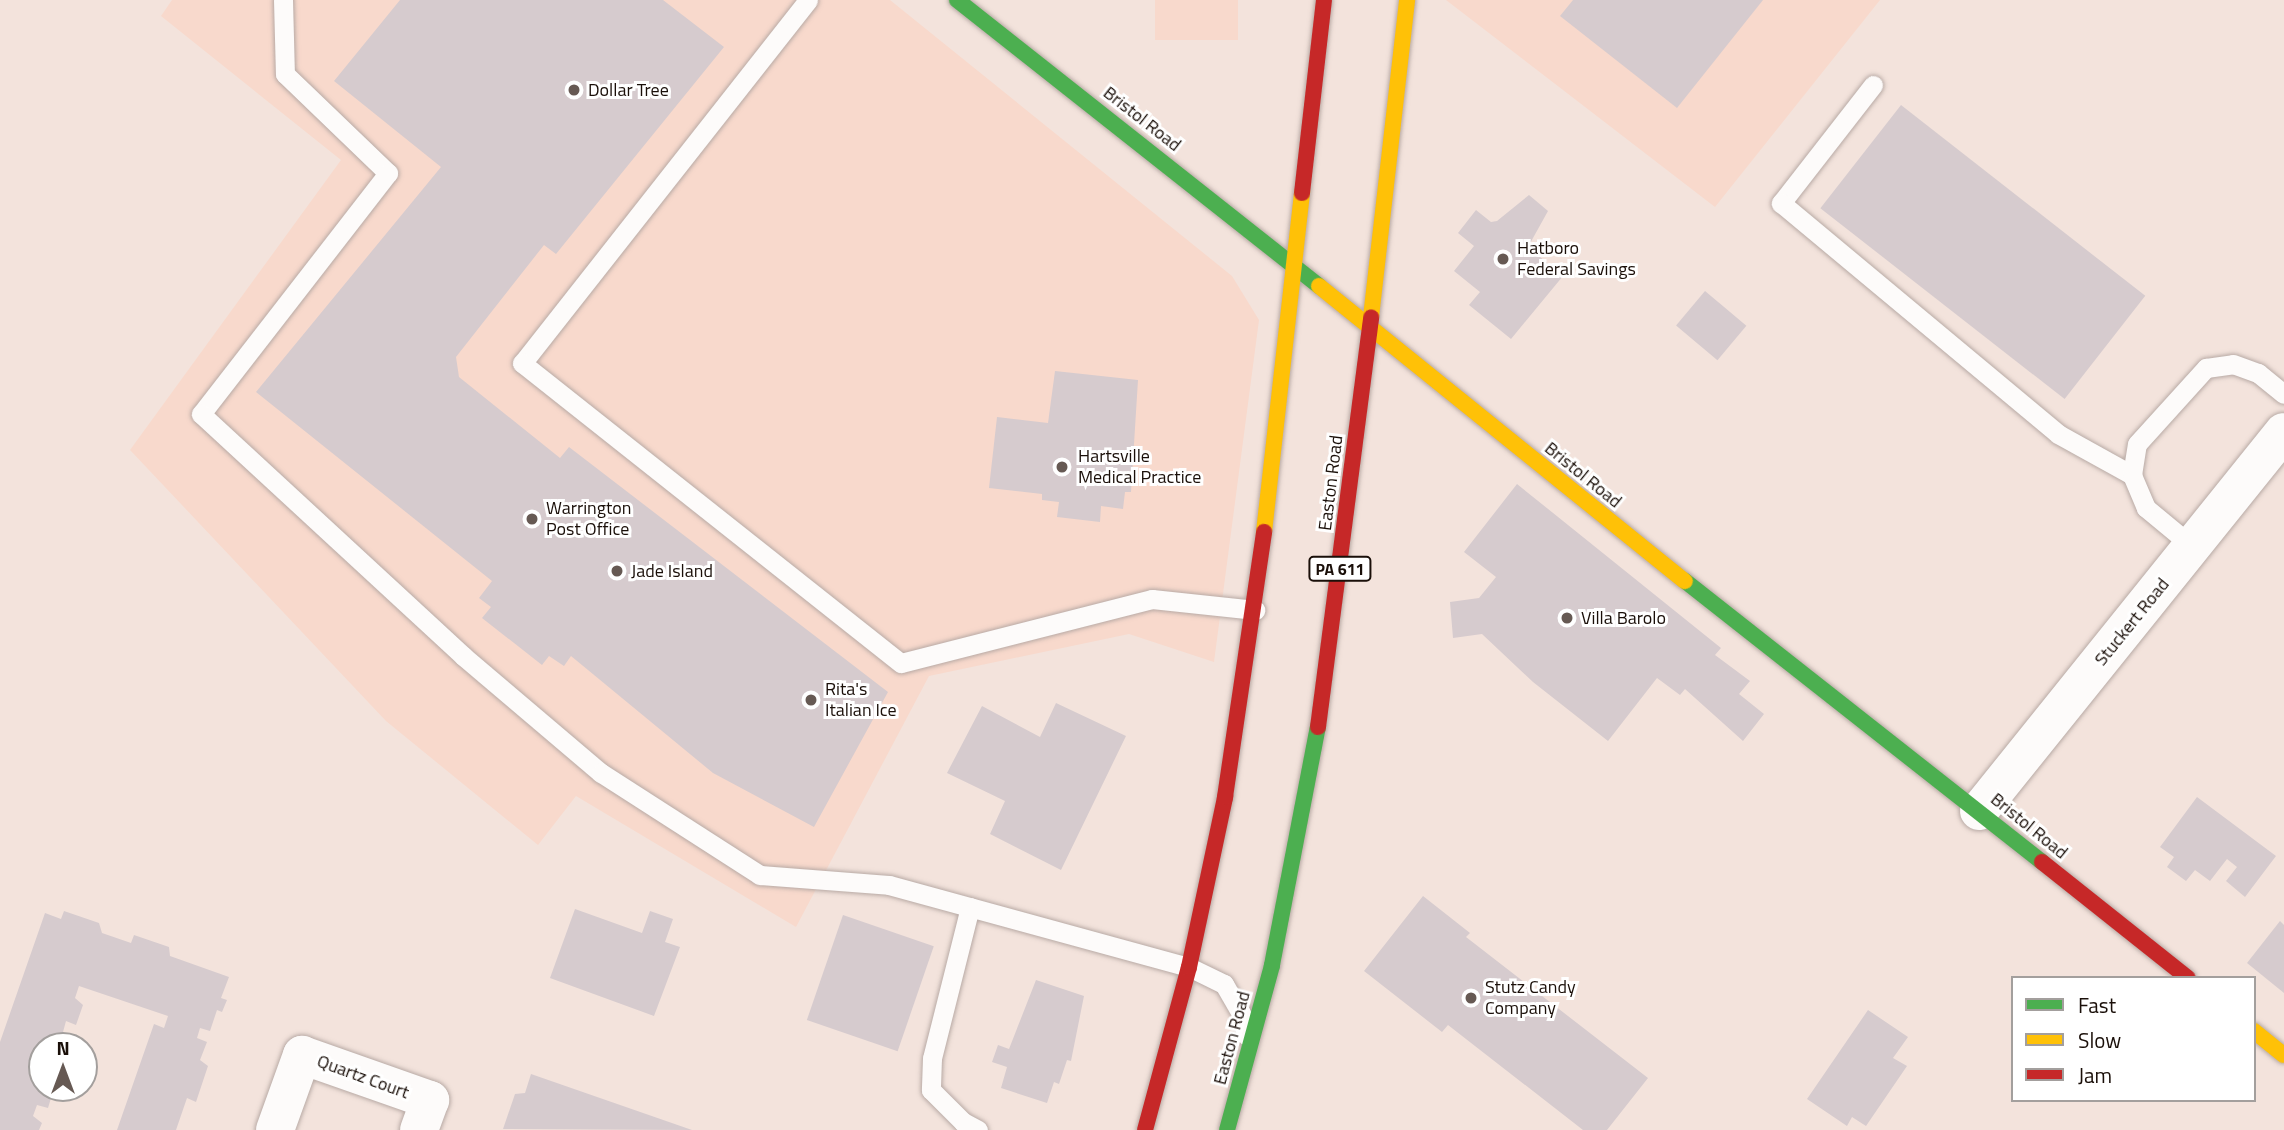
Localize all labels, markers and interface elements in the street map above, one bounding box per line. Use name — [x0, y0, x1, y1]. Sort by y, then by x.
place label: Dollar Tree — [588, 79, 669, 101]
marker: Dollar Tree — [566, 82, 582, 98]
street label: Bristol Road — [1099, 82, 1185, 156]
place label: Hatboro Federal Savings — [1517, 238, 1636, 280]
marker: Hatboro Federal Savings — [1495, 251, 1511, 267]
street label: Easton Road — [1314, 434, 1348, 532]
street label: Bristol Road — [1540, 437, 1626, 513]
place label: Hartsville Medical Practice — [1078, 446, 1201, 489]
marker: Hartsville Medical Practice — [1052, 457, 1072, 477]
place label: Warrington Post Office — [546, 498, 631, 540]
marker: Warrington Post Office — [524, 511, 540, 527]
road number: PA 611 — [1307, 556, 1373, 582]
place label: Jade Island — [631, 560, 713, 582]
marker: Jade Island — [609, 563, 625, 579]
street label: Stuckert Road — [2090, 574, 2174, 670]
place label: Villa Barolo — [1581, 607, 1666, 629]
marker: Villa Barolo — [1559, 610, 1575, 626]
place label: Rita's Italian Ice — [825, 679, 897, 722]
marker: Rita's Italian Ice — [803, 692, 819, 708]
street label: Bristol Road — [1986, 788, 2072, 864]
legend — [2011, 976, 2256, 1102]
place label: Stutz Candy Company — [1485, 977, 1576, 1020]
street label: Easton Road — [1209, 989, 1255, 1087]
text: Fast — [2078, 989, 2116, 1021]
marker: Stutz Candy Company — [1463, 990, 1479, 1006]
text: Slow — [2078, 1024, 2121, 1056]
north arrow — [28, 1032, 98, 1102]
text: N — [56, 1033, 70, 1062]
street label: Quartz Court — [314, 1050, 412, 1104]
text: Jam — [2078, 1059, 2112, 1091]

